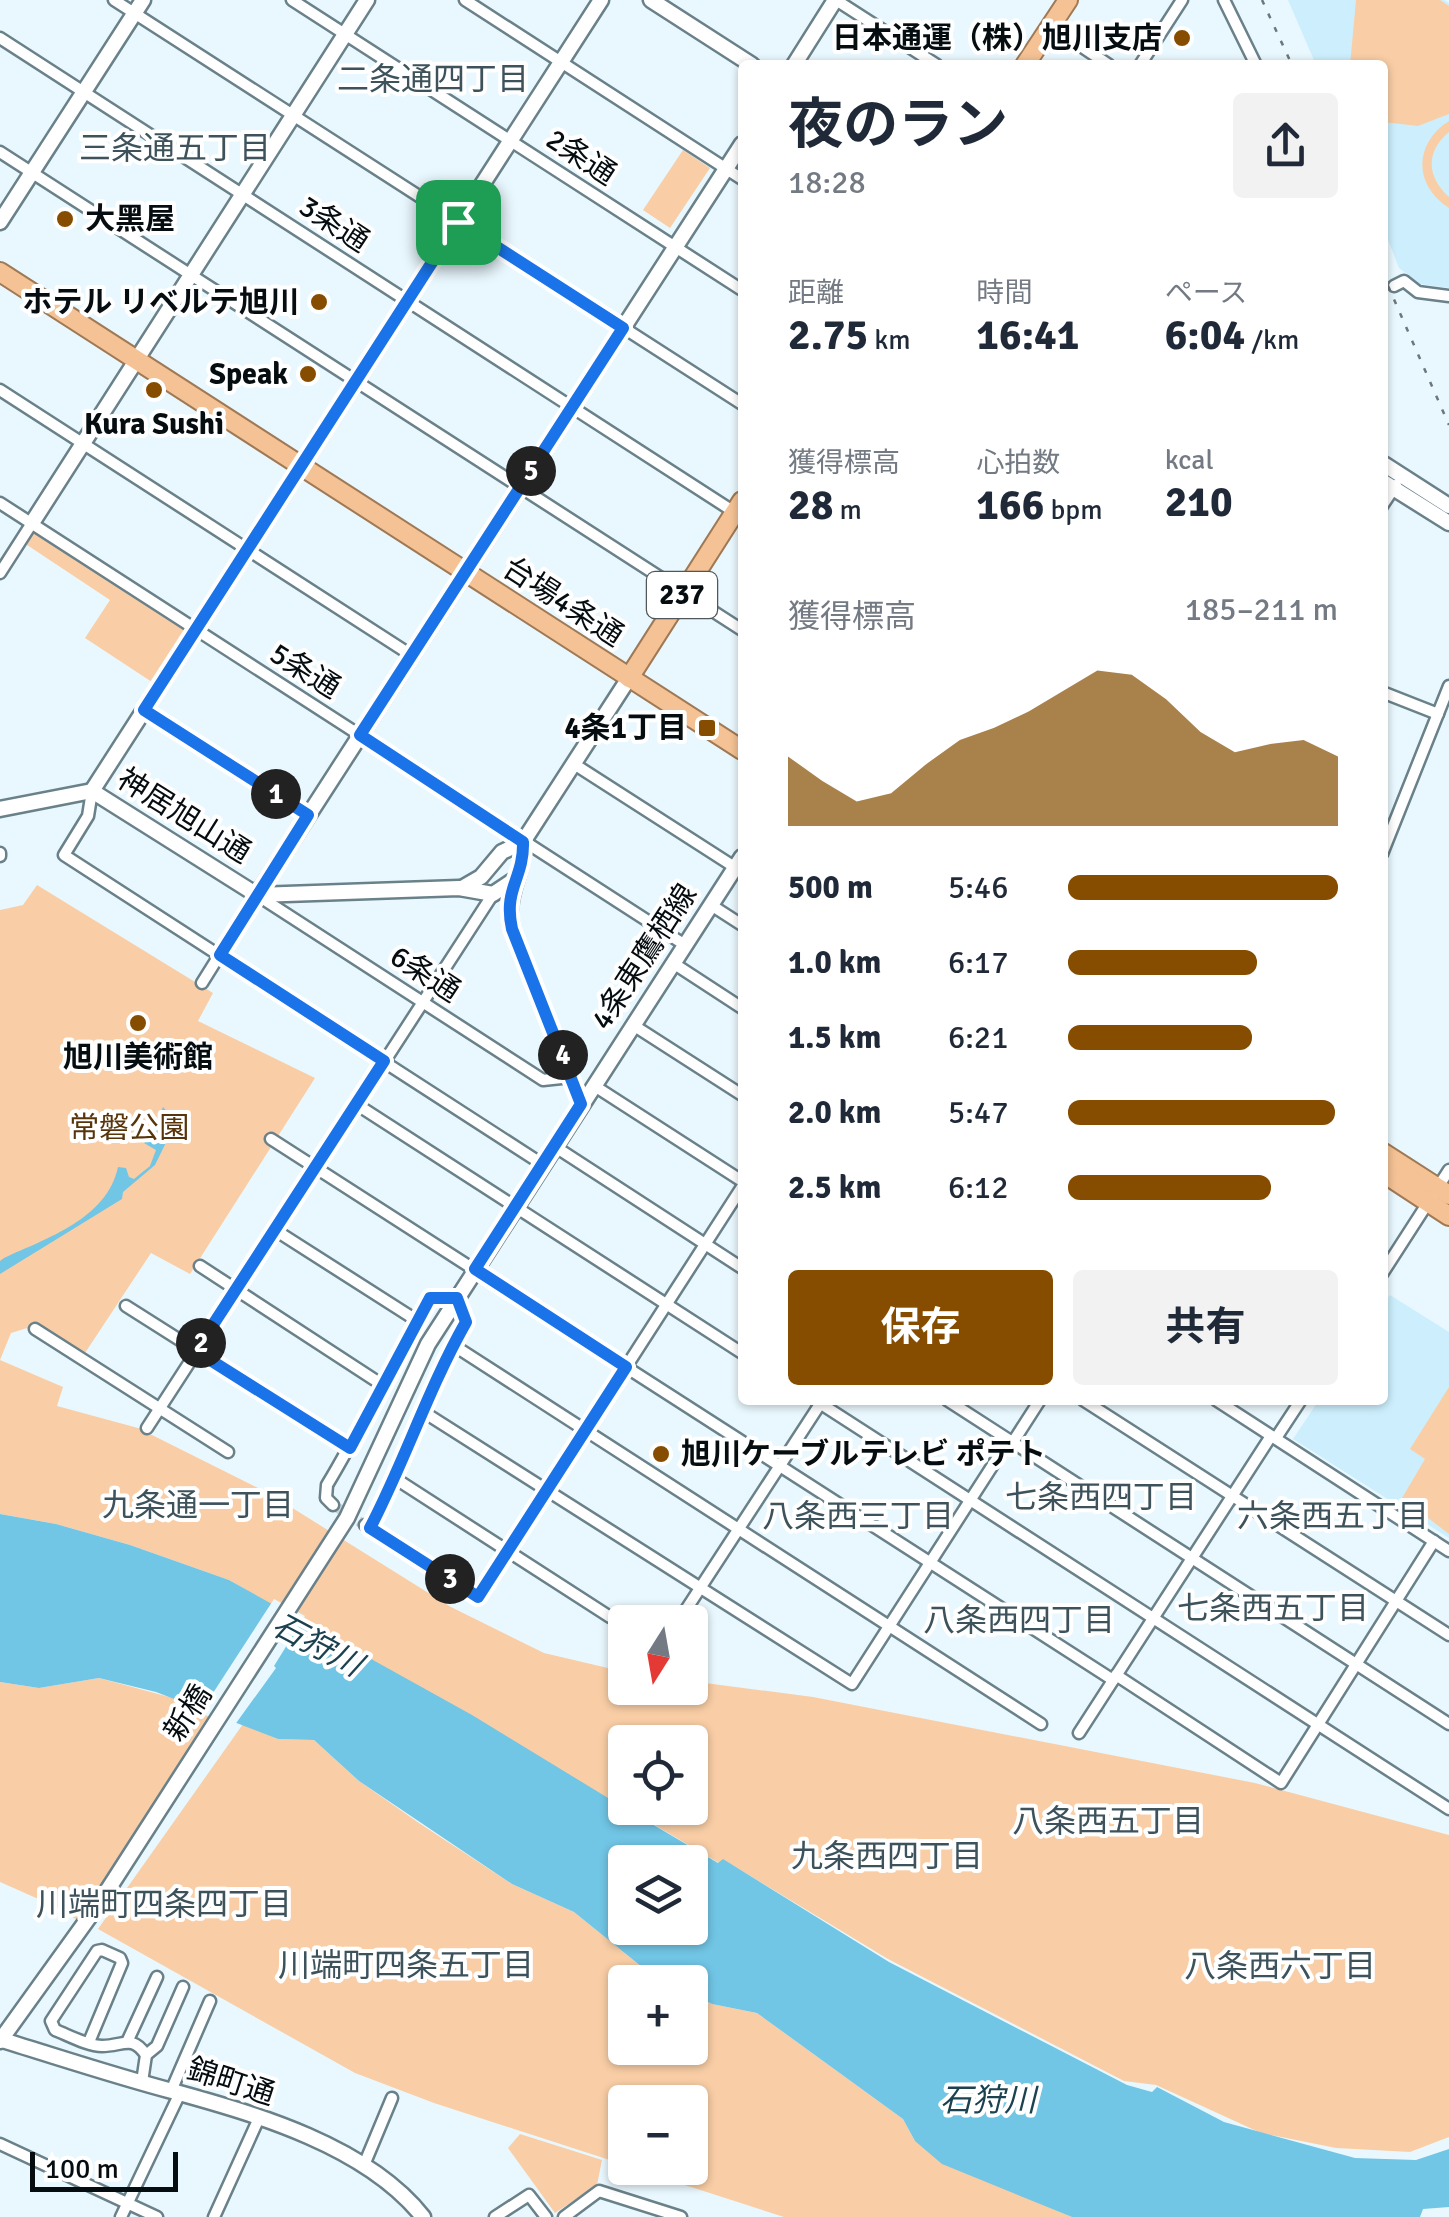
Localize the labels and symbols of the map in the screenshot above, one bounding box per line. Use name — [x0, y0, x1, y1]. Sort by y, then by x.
place label: 日本通運（株）旭川支店 — [832, 20, 1162, 57]
marker: 日本通運（株）旭川支店 — [1171, 27, 1193, 49]
district label: 二条通四丁目 — [337, 60, 529, 99]
street label: 2条通 — [539, 121, 623, 193]
district label: 三条通五丁目 — [79, 129, 271, 168]
pin — [416, 180, 501, 265]
street label: 3条通 — [292, 188, 376, 260]
place label: 大黑屋 — [85, 201, 175, 238]
marker: 大黑屋 — [54, 208, 76, 230]
place label: ホテル リベルテ旭川 — [22, 284, 299, 321]
marker: ホテル リベルテ旭川 — [308, 291, 330, 313]
place label: Speak — [209, 356, 288, 393]
marker: Speak — [297, 363, 319, 385]
marker: Kura Sushi — [143, 379, 165, 401]
place label: Kura Sushi — [84, 406, 224, 443]
pin: 5 — [506, 446, 556, 496]
street label: 台場4条通 — [496, 549, 630, 655]
road number: 237 — [647, 572, 717, 618]
street label: 5条通 — [263, 635, 347, 707]
place label: 4条1丁目 — [565, 710, 687, 747]
marker: 4条1丁目 — [696, 717, 718, 739]
street label: 神居旭山通 — [111, 761, 257, 871]
pin: 1 — [251, 769, 301, 819]
street label: 4条東鷹栖線 — [583, 877, 705, 1037]
street label: 6条通 — [383, 938, 467, 1010]
marker: 旭川美術館 — [127, 1012, 149, 1034]
pin: 4 — [538, 1030, 588, 1080]
place label: 旭川美術館 — [63, 1039, 213, 1076]
park label: 常磐公園 — [69, 1110, 189, 1147]
pin: 2 — [176, 1318, 226, 1368]
place label: 旭川ケーブルテレビ ポテト — [681, 1436, 1046, 1473]
marker: 旭川ケーブルテレビ ポテト — [650, 1443, 672, 1465]
district label: 七条西四丁目 — [1005, 1478, 1197, 1517]
district label: 九条通一丁目 — [102, 1486, 294, 1525]
district label: 八条西三丁目 — [762, 1497, 954, 1536]
district label: 六条西五丁目 — [1237, 1497, 1429, 1536]
pin: 3 — [425, 1554, 475, 1604]
district label: 七条西五丁目 — [1177, 1589, 1369, 1628]
district label: 八条西四丁目 — [923, 1601, 1115, 1640]
water label: 石狩川 — [265, 1605, 371, 1686]
north arrow — [608, 1605, 708, 1705]
street label: 新橋 — [156, 1678, 220, 1748]
district label: 八条西五丁目 — [1012, 1802, 1204, 1841]
district label: 九条西四丁目 — [791, 1837, 983, 1876]
district label: 川端町四条四丁目 — [36, 1885, 292, 1924]
district label: 川端町四条五丁目 — [278, 1946, 534, 1985]
district label: 八条西六丁目 — [1184, 1947, 1376, 1986]
street label: 錦町通 — [182, 2050, 280, 2114]
water label: 石狩川 — [940, 2081, 1039, 2120]
scale bar — [30, 2147, 178, 2192]

